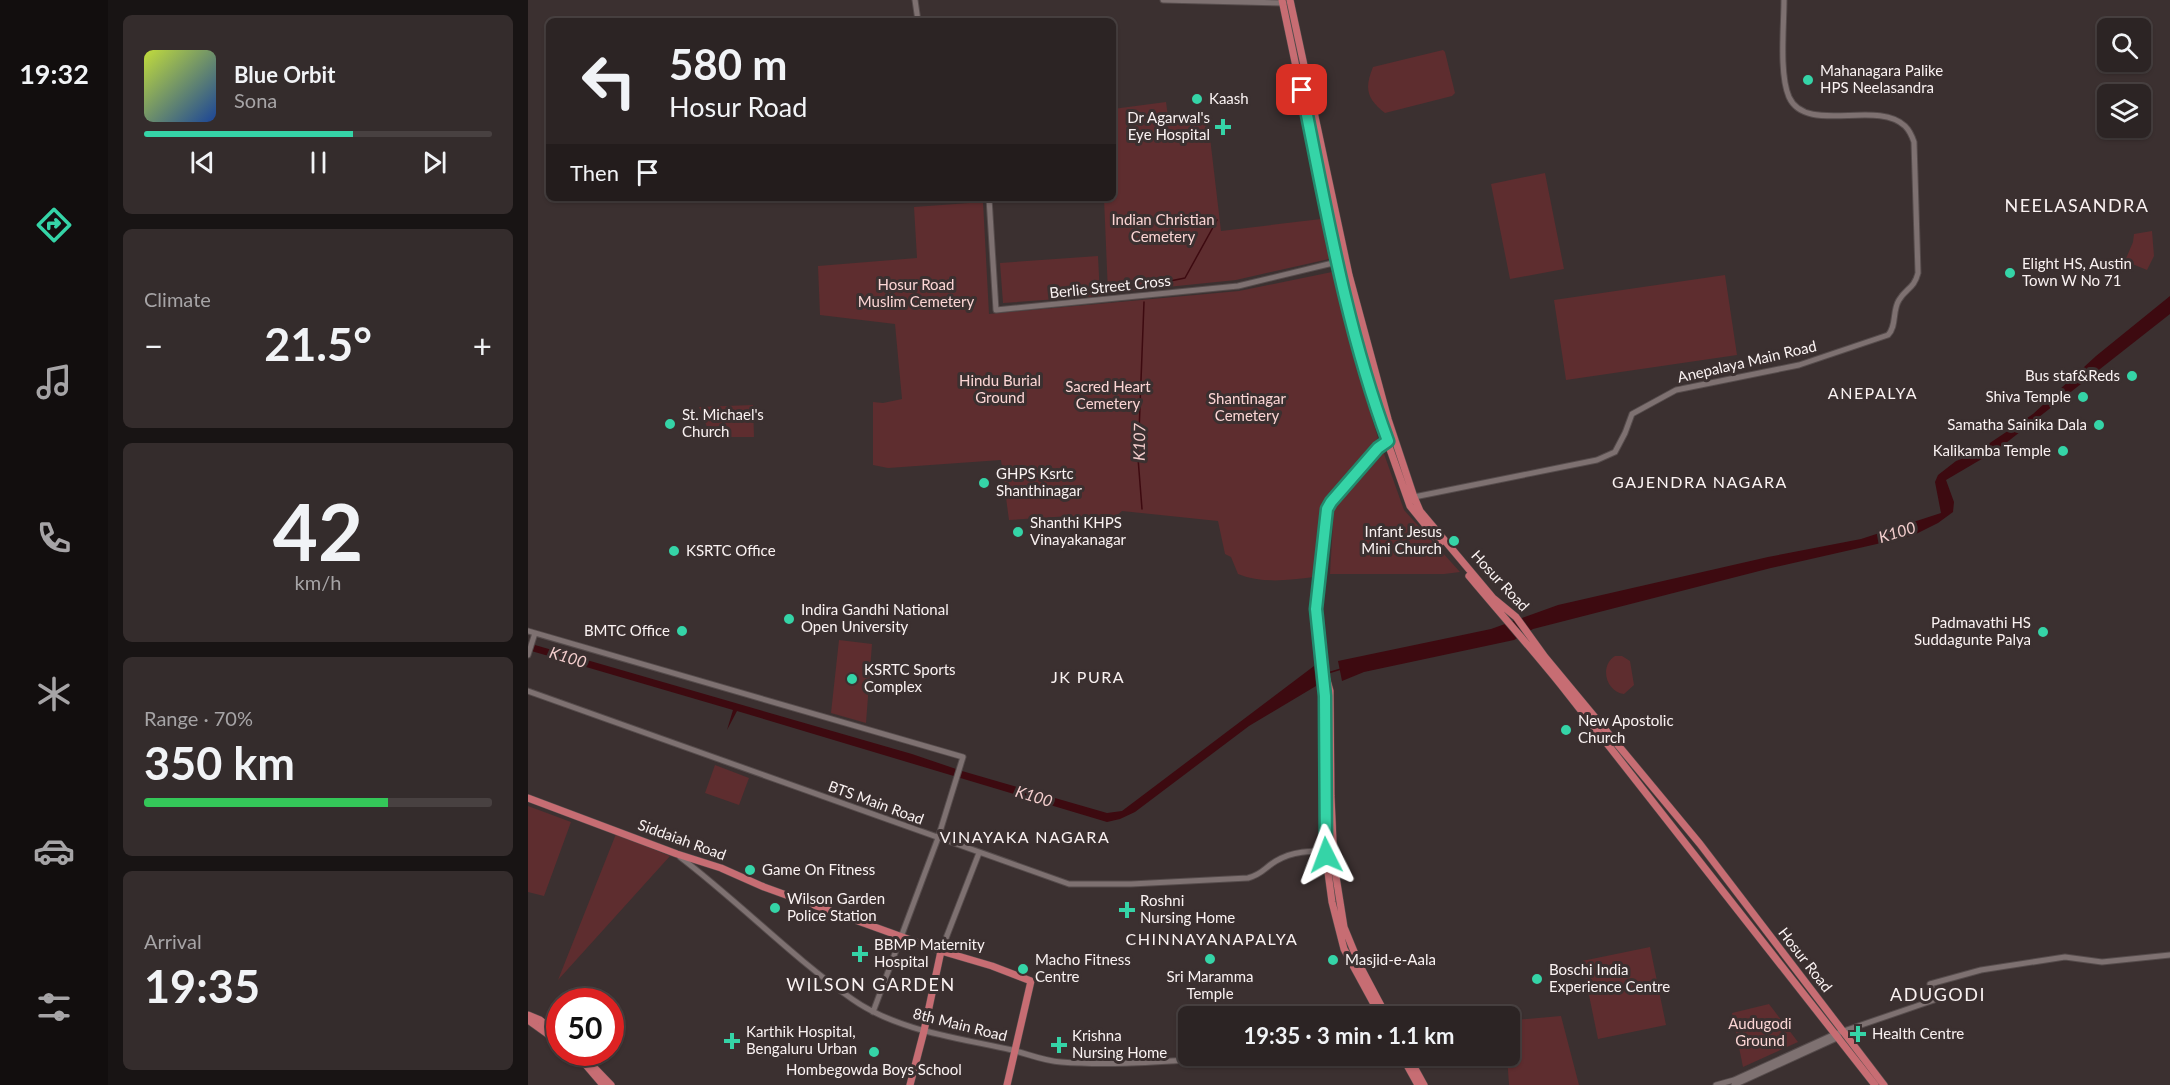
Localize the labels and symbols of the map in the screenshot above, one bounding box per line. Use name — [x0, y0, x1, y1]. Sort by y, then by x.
place label: Mahanagara Palike HPS Neelasandra — [1820, 61, 1943, 96]
pin — [1276, 64, 1327, 115]
marker: Mahanagara Palike HPS Neelasandra — [1801, 73, 1815, 87]
place label: Kaash — [1209, 89, 1249, 107]
marker: Kaash — [1190, 92, 1204, 106]
place label: Dr Agarwal's Eye Hospital — [1127, 108, 1210, 143]
marker: Dr Agarwal's Eye Hospital — [1214, 118, 1232, 136]
district label: NEELASANDRA — [2004, 194, 2150, 216]
park label: Indian Christian Cemetery — [1111, 210, 1215, 245]
place label: Elight HS, Austin Town W No 71 — [2022, 254, 2132, 289]
marker: Elight HS, Austin Town W No 71 — [2003, 266, 2017, 280]
street label: Berlie Street Cross — [1048, 271, 1171, 301]
park label: Hosur Road Muslim Cemetery — [858, 275, 974, 310]
street label: Anepalaya Main Road — [1675, 336, 1818, 386]
place label: Bus staf&Reds — [2025, 366, 2120, 384]
marker: Bus staf&Reds — [2125, 369, 2139, 383]
park label: Hindu Burial Ground — [959, 371, 1041, 406]
park label: Sacred Heart Cemetery — [1065, 377, 1151, 412]
district label: ANEPALYA — [1828, 383, 1918, 402]
place label: Shiva Temple — [1985, 387, 2071, 405]
park label: Shantinagar Cemetery — [1208, 389, 1286, 424]
marker: Shiva Temple — [2076, 390, 2090, 404]
place label: St. Michael's Church — [682, 405, 764, 440]
place label: Samatha Sainika Dala — [1947, 415, 2087, 433]
marker: St. Michael's Church — [663, 417, 677, 431]
marker: Samatha Sainika Dala — [2092, 418, 2106, 432]
water label: K107 — [1129, 422, 1148, 461]
place label: Kalikamba Temple — [1933, 441, 2051, 459]
marker: Kalikamba Temple — [2056, 444, 2070, 458]
place label: GHPS Ksrtc Shanthinagar — [996, 464, 1083, 499]
district label: GAJENDRA NAGARA — [1612, 472, 1788, 491]
marker: GHPS Ksrtc Shanthinagar — [977, 476, 991, 490]
place label: Shanthi KHPS Vinayakanagar — [1030, 513, 1127, 548]
water label: K100 — [1876, 517, 1918, 546]
place label: Infant Jesus Mini Church — [1361, 522, 1442, 557]
marker: Shanthi KHPS Vinayakanagar — [1011, 525, 1025, 539]
marker: Infant Jesus Mini Church — [1447, 534, 1461, 548]
place label: KSRTC Office — [686, 541, 776, 559]
marker: KSRTC Office — [667, 544, 681, 558]
street label: Hosur Road — [1468, 546, 1534, 615]
place label: Indira Gandhi National Open University — [801, 600, 949, 635]
marker: Indira Gandhi National Open University — [782, 612, 796, 626]
place label: Padmavathi HS Suddagunte Palya — [1914, 613, 2031, 648]
place label: BMTC Office — [584, 621, 670, 639]
marker: BMTC Office — [675, 624, 689, 638]
marker: Padmavathi HS Suddagunte Palya — [2036, 625, 2050, 639]
water label: K100 — [547, 642, 589, 671]
place label: KSRTC Sports Complex — [864, 660, 956, 695]
district label: JK PURA — [1051, 667, 1125, 686]
marker: KSRTC Sports Complex — [845, 672, 859, 686]
place label: New Apostolic Church — [1578, 711, 1674, 746]
marker: New Apostolic Church — [1559, 723, 1573, 737]
street label: BTS Main Road — [826, 776, 927, 828]
water label: K100 — [1013, 781, 1055, 810]
street label: Siddaiah Road — [636, 815, 729, 863]
position arrow — [1294, 823, 1358, 887]
district label: VINAYAKA NAGARA — [940, 827, 1110, 846]
place label: Game On Fitness — [762, 860, 875, 878]
marker: Game On Fitness — [743, 863, 757, 877]
place label: Wilson Garden Police Station — [787, 889, 885, 924]
place label: Roshni Nursing Home — [1140, 891, 1235, 926]
marker: Wilson Garden Police Station — [768, 901, 782, 915]
marker: Roshni Nursing Home — [1118, 901, 1136, 919]
street label: Hosur Road — [1775, 924, 1837, 995]
district label: CHINNAYANAPALYA — [1126, 929, 1298, 948]
place label: BBMP Maternity Hospital — [874, 935, 985, 970]
marker: BBMP Maternity Hospital — [851, 945, 869, 963]
place label: Macho Fitness Centre — [1035, 950, 1131, 985]
place label: Masjid-e-Aala — [1345, 950, 1436, 968]
marker: Sri Maramma Temple — [1203, 952, 1217, 966]
marker: Masjid-e-Aala — [1326, 953, 1340, 967]
place label: Boschi India Experience Centre — [1549, 960, 1670, 995]
marker: Macho Fitness Centre — [1016, 962, 1030, 976]
place label: Sri Maramma Temple — [1167, 967, 1253, 1002]
marker: Boschi India Experience Centre — [1530, 972, 1544, 986]
district label: WILSON GARDEN — [786, 973, 956, 995]
district label: ADUGODI — [1890, 983, 1986, 1005]
speed limit sign: 50 — [546, 988, 624, 1066]
street label: 8th Main Road — [911, 1004, 1009, 1044]
park label: Audugodi Ground — [1728, 1014, 1792, 1049]
place label: Karthik Hospital, Bengaluru Urban — [746, 1022, 857, 1057]
place label: Health Centre — [1872, 1024, 1964, 1042]
marker: Health Centre — [1849, 1025, 1867, 1043]
place label: Krishna Nursing Home — [1072, 1026, 1167, 1061]
marker: Karthik Hospital, Bengaluru Urban — [723, 1032, 741, 1050]
marker: Krishna Nursing Home — [1050, 1036, 1068, 1054]
marker: Hombegowda Boys School — [867, 1045, 881, 1059]
place label: Hombegowda Boys School — [786, 1060, 962, 1078]

